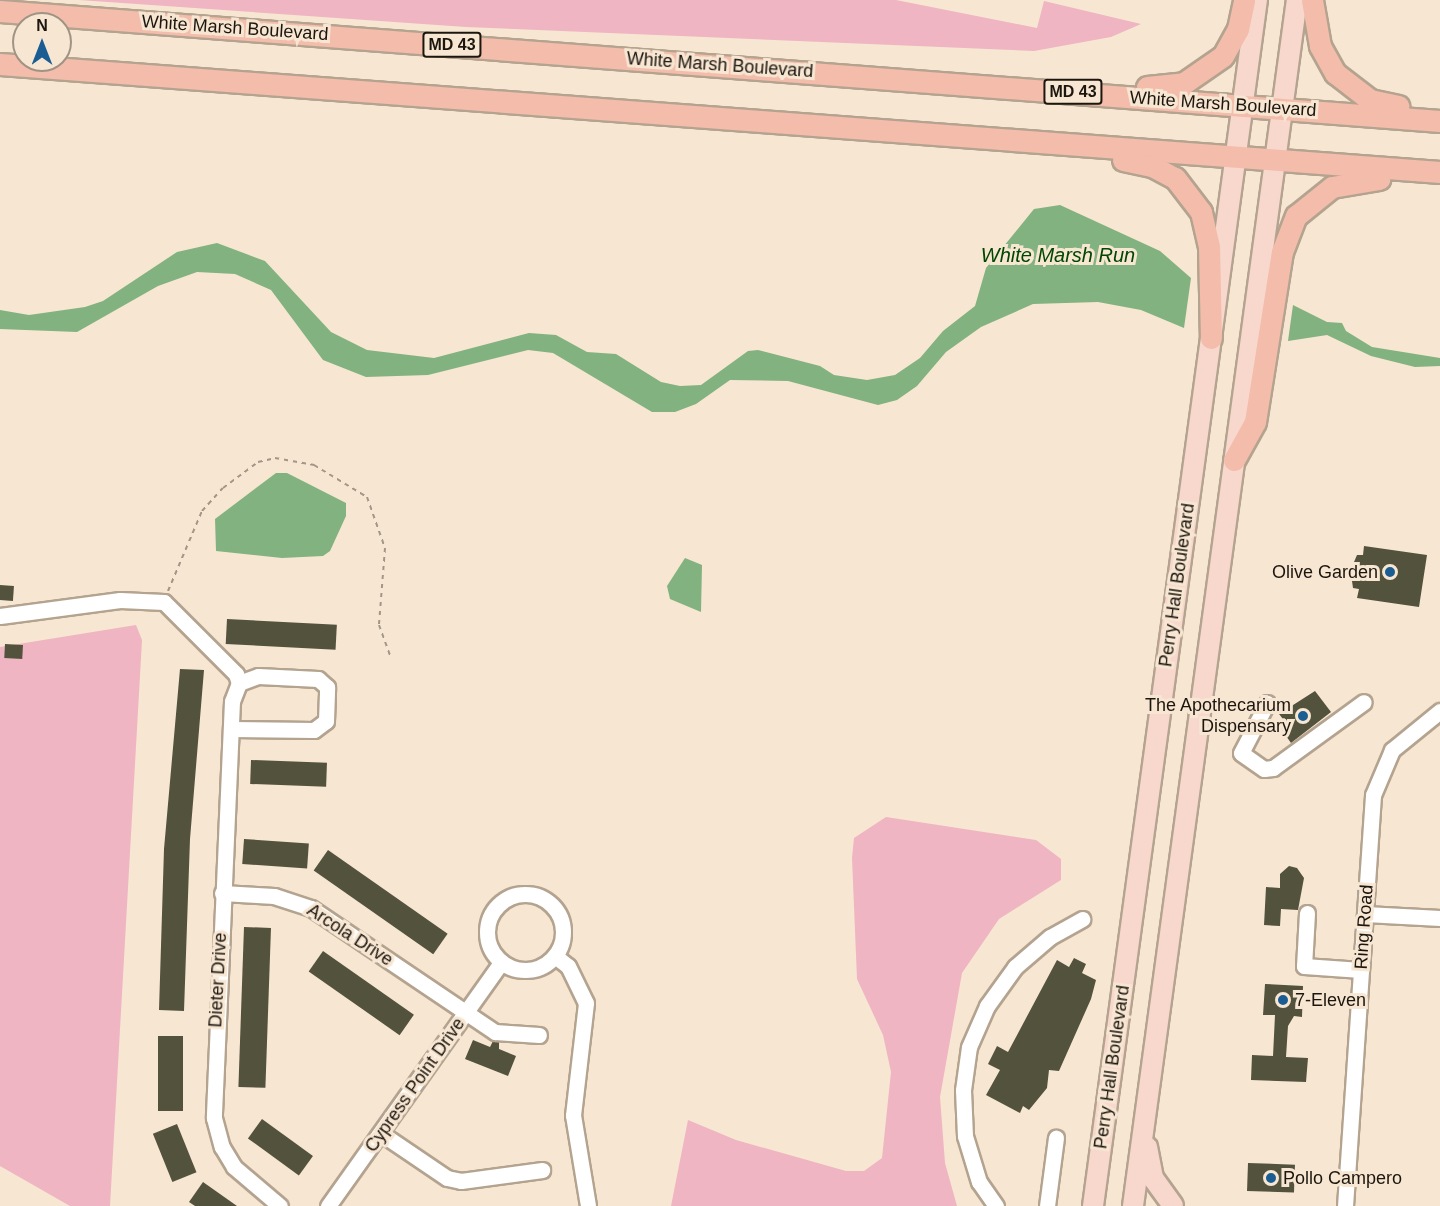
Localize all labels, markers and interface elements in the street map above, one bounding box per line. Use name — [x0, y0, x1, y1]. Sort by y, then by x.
street label: White Marsh Boulevard — [141, 11, 329, 45]
north arrow — [12, 12, 72, 72]
text: N — [36, 17, 48, 34]
road number: MD 43 — [422, 32, 482, 58]
street label: White Marsh Boulevard — [626, 48, 814, 82]
road number: MD 43 — [1043, 79, 1103, 105]
street label: White Marsh Boulevard — [1129, 87, 1317, 121]
water label: White Marsh Run — [981, 243, 1135, 267]
street label: Perry Hall Boulevard — [1155, 502, 1199, 668]
place label: Olive Garden — [1272, 561, 1378, 583]
marker: Olive Garden — [1383, 565, 1397, 579]
place label: The Apothecarium Dispensary — [1144, 695, 1291, 738]
marker: The Apothecarium Dispensary — [1296, 709, 1310, 723]
street label: Ring Road — [1350, 884, 1378, 970]
street label: Arcola Drive — [303, 899, 397, 971]
street label: Dieter Drive — [205, 932, 231, 1028]
street label: Perry Hall Boulevard — [1090, 984, 1134, 1150]
place label: 7-Eleven — [1295, 989, 1366, 1011]
marker: 7-Eleven — [1276, 993, 1290, 1007]
street label: Cypress Point Drive — [361, 1014, 469, 1156]
place label: Pollo Campero — [1283, 1167, 1402, 1189]
marker: Pollo Campero — [1264, 1171, 1278, 1185]

